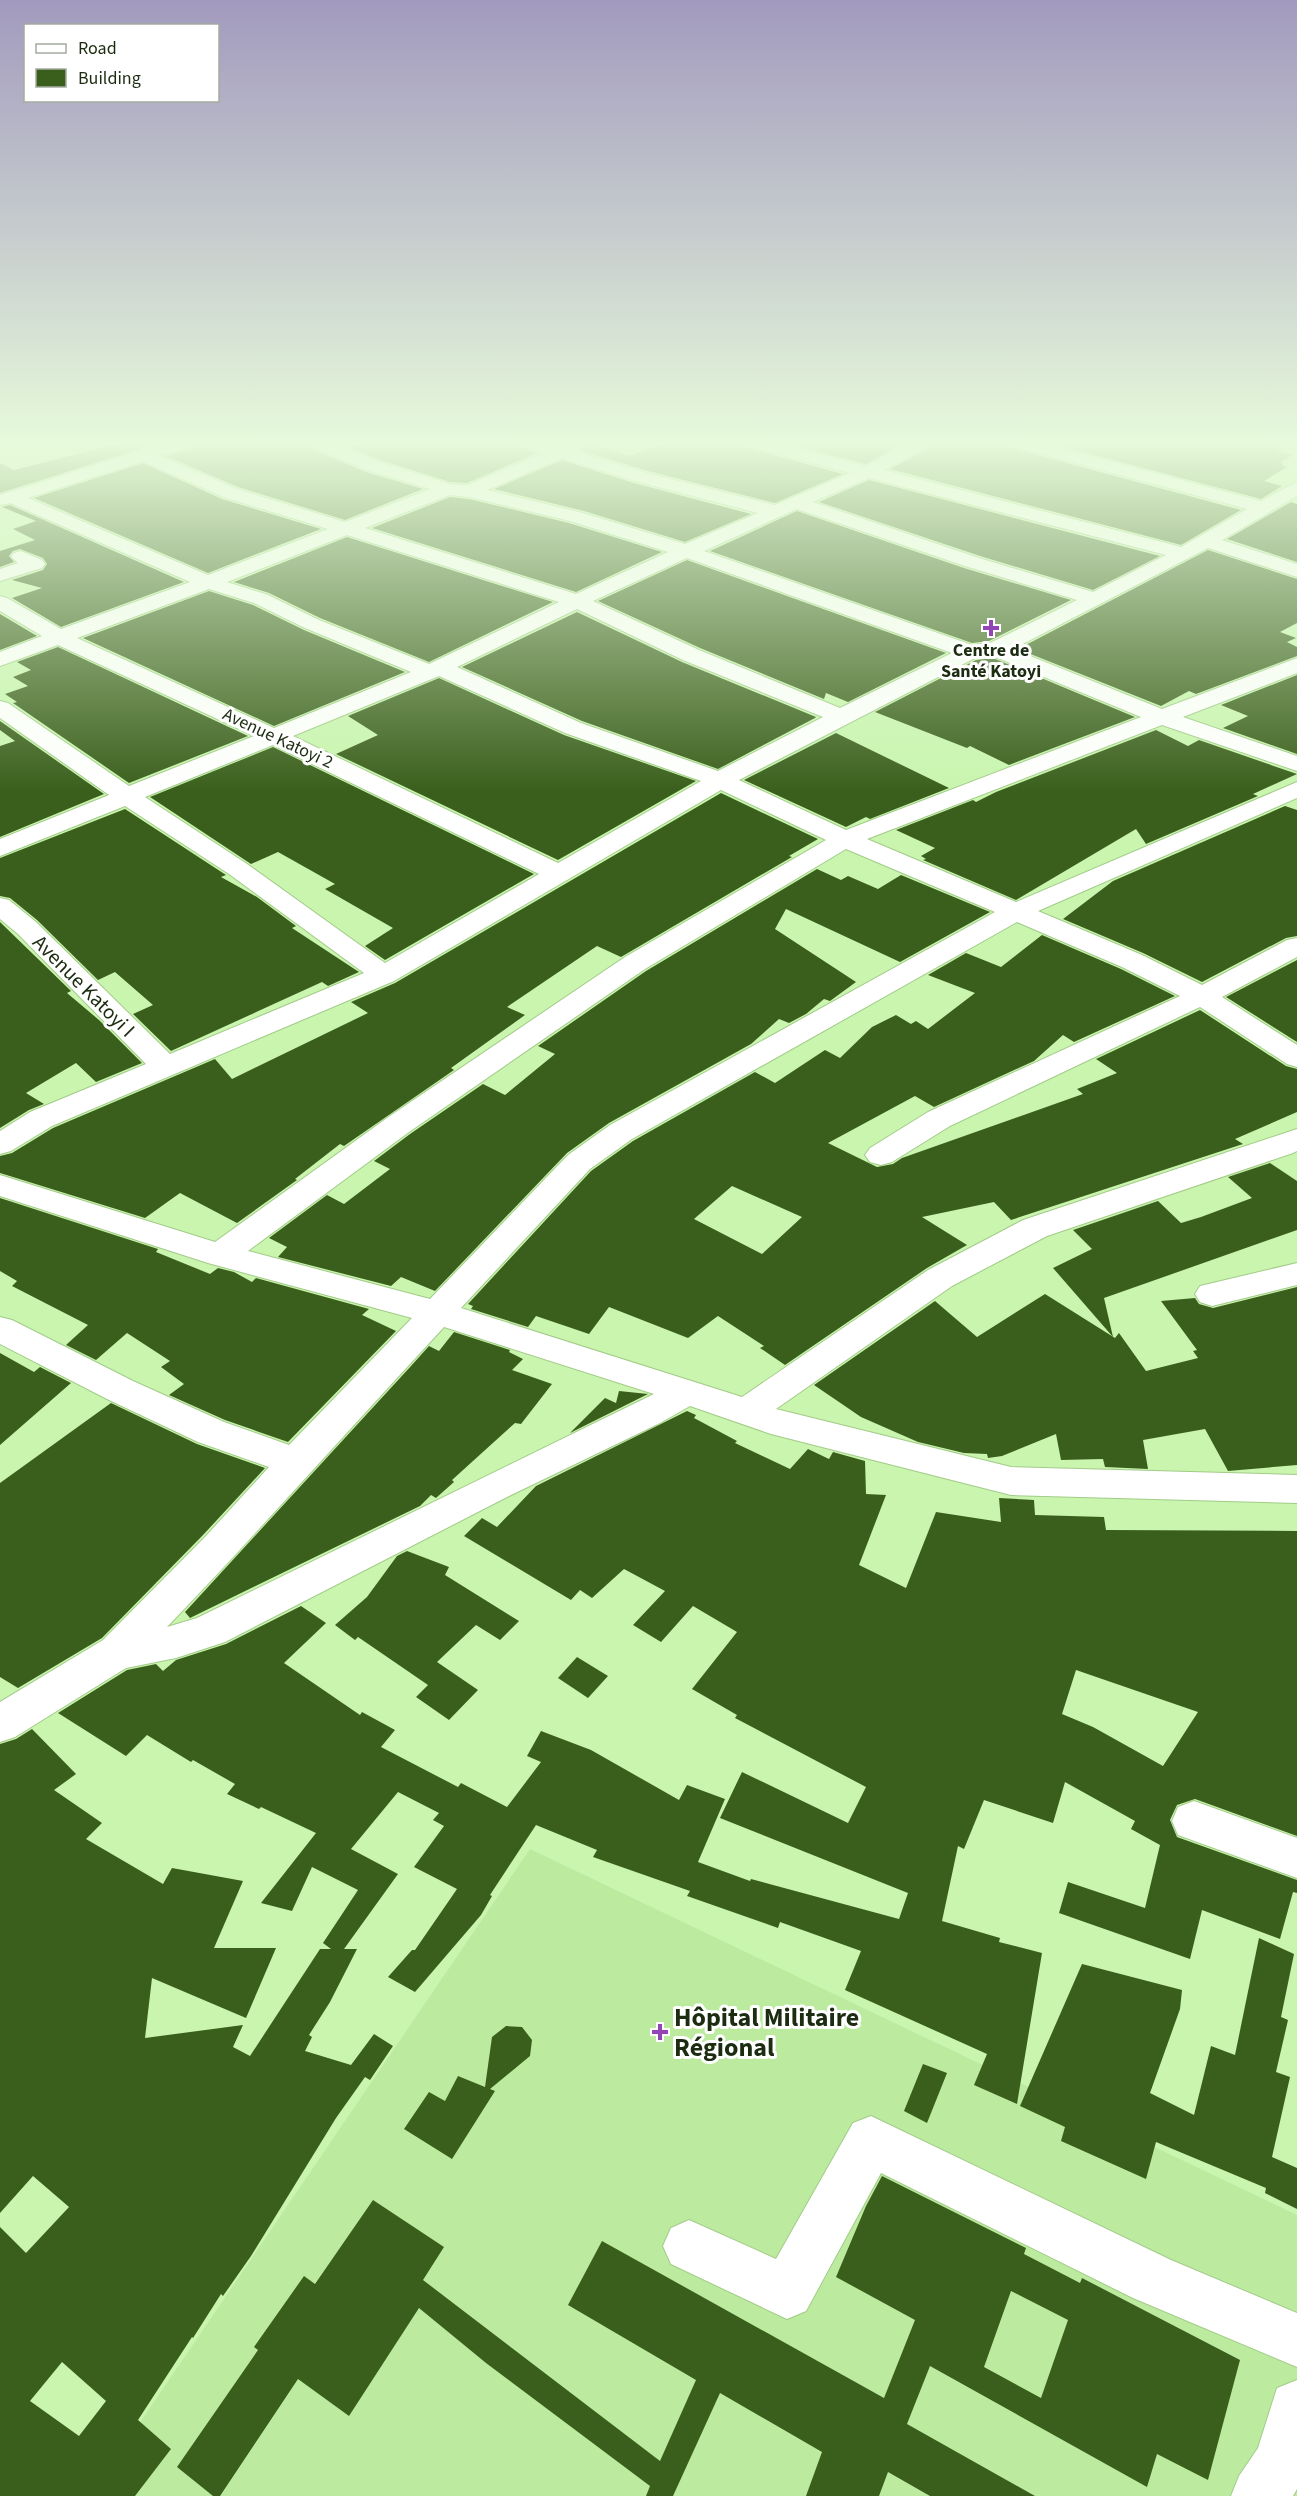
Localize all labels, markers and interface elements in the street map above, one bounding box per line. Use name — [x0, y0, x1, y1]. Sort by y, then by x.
legend — [24, 24, 219, 102]
text: Road — [78, 36, 117, 61]
text: Building — [78, 66, 141, 91]
marker: Centre de Santé Katoyi — [982, 619, 1000, 637]
place label: Centre de Santé Katoyi — [941, 638, 1041, 684]
street label: Avenue Katoyi 2 — [218, 702, 337, 775]
street label: Avenue Katoyi I — [26, 928, 142, 1044]
place label: Hôpital Militaire Régional — [674, 1999, 859, 2066]
marker: Hôpital Militaire Régional — [651, 2023, 669, 2041]

